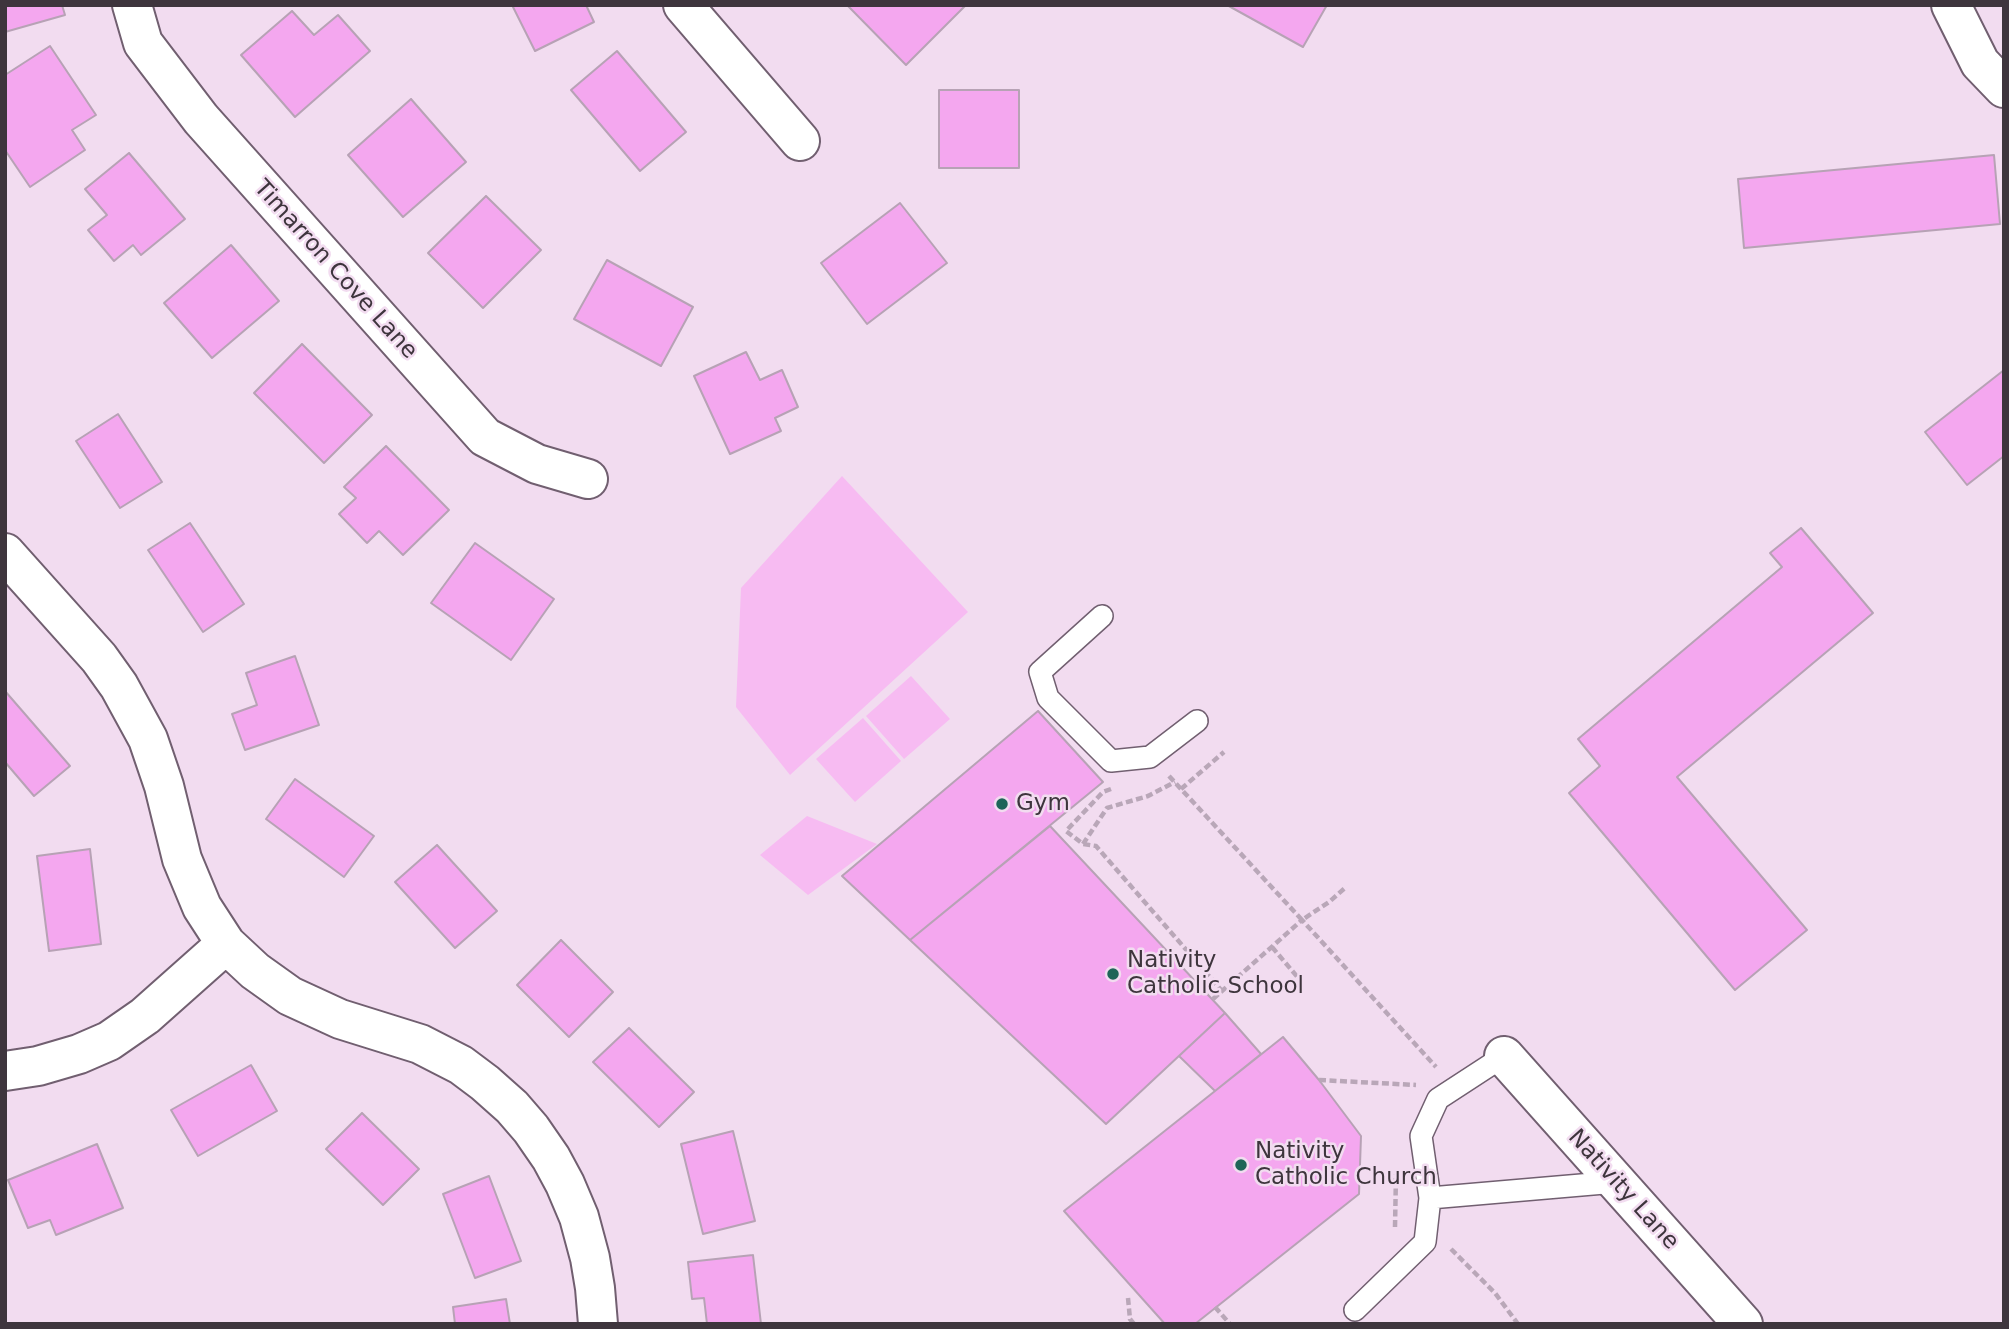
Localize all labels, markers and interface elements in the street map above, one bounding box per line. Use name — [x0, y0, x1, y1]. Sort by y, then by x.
street label: Timarron Cove Lane — [247, 175, 423, 365]
place label: Gym — [1016, 790, 1070, 818]
marker: Gym — [994, 796, 1010, 812]
place label: Nativity Catholic School — [1127, 947, 1304, 1001]
marker: Nativity Catholic School — [1105, 966, 1121, 982]
street label: Nativity Lane — [1562, 1124, 1684, 1256]
place label: Nativity Catholic Church — [1255, 1138, 1437, 1192]
marker: Nativity Catholic Church — [1233, 1157, 1249, 1173]

